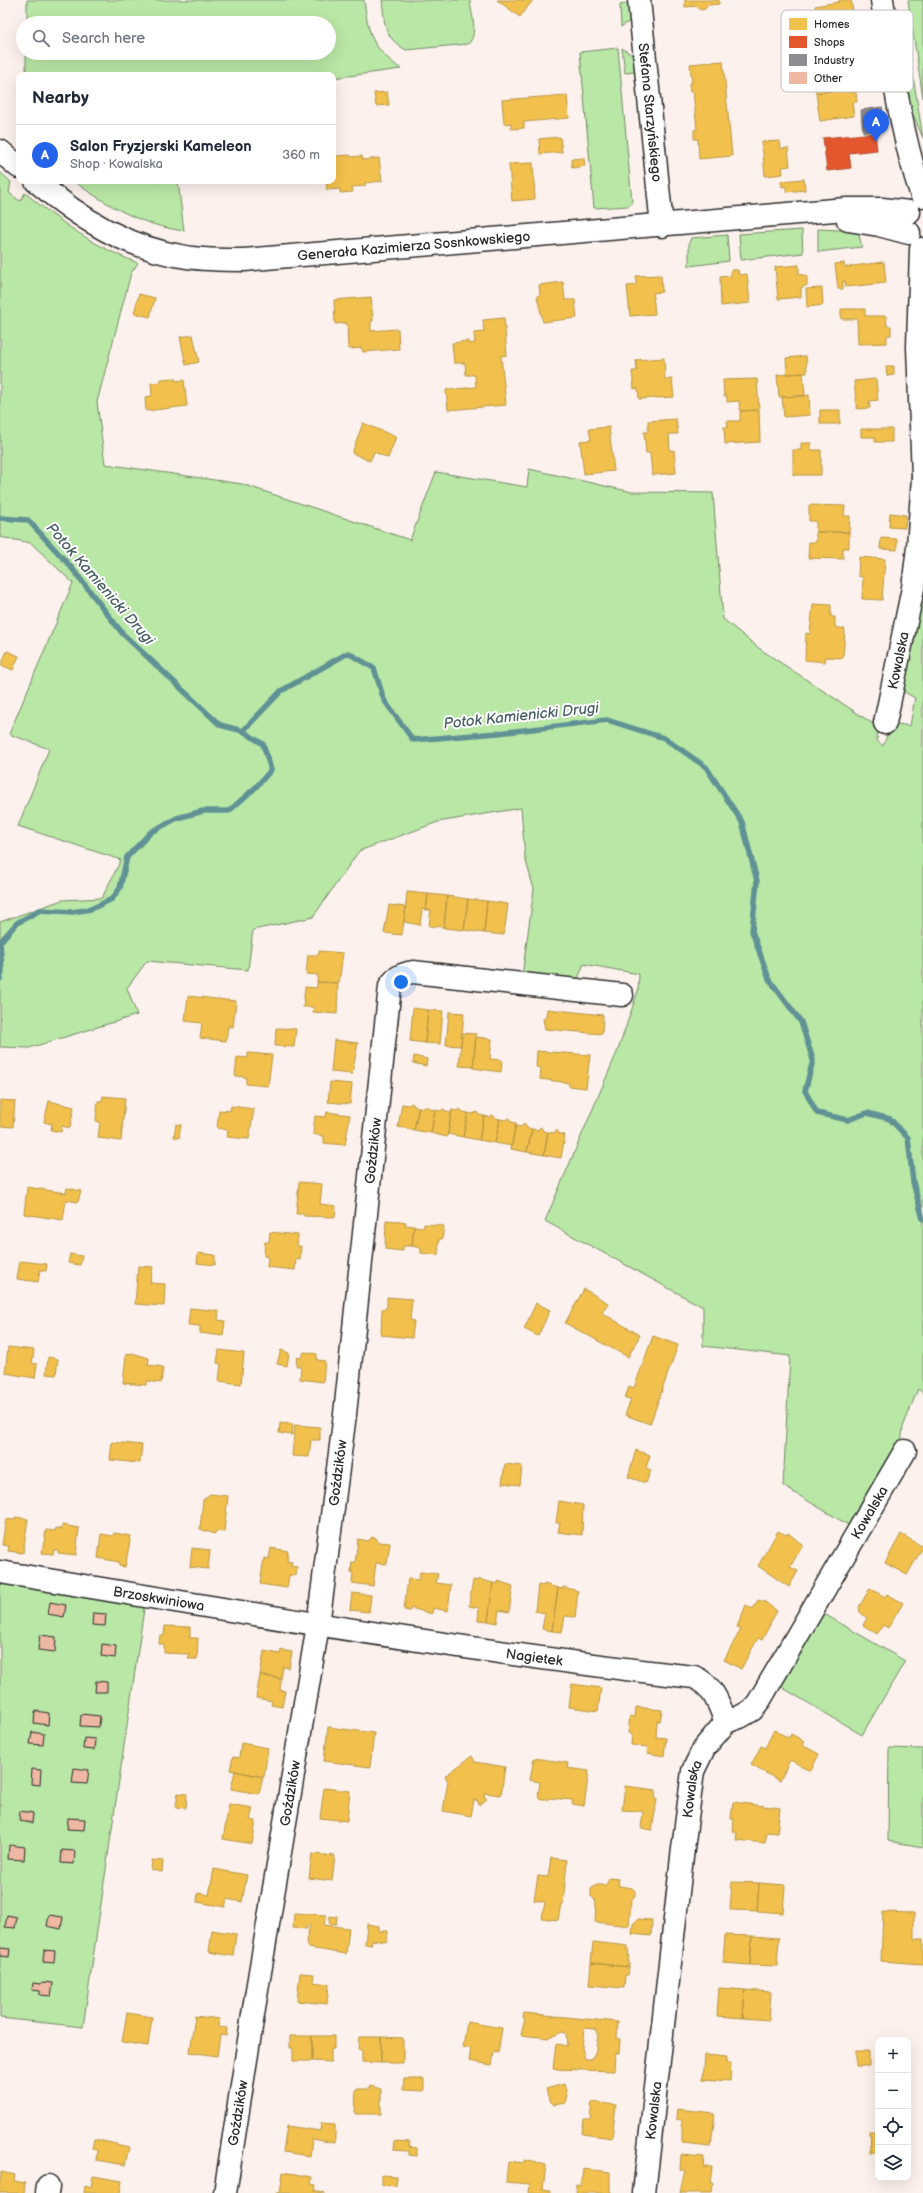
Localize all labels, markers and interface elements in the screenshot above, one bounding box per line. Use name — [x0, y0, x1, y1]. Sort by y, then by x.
legend — [781, 10, 913, 92]
search box — [16, 16, 336, 60]
text: Homes — [814, 18, 850, 31]
icon: search — [30, 27, 52, 49]
text: Search here — [62, 29, 145, 48]
text: Shops — [814, 36, 845, 49]
street label: Stefana Starzyńskiego — [635, 42, 666, 183]
text: Industry — [814, 54, 854, 67]
text: Other — [814, 72, 843, 85]
text: Nearby — [32, 88, 89, 108]
pin: A — [863, 109, 889, 142]
text: Salon Fryzjerski Kameleon — [70, 137, 252, 156]
text: A — [41, 147, 49, 163]
text: 360 m — [282, 147, 320, 163]
text: Shop · Kowalska — [70, 156, 163, 172]
street label: Generała Kazimierza Sosnkowskiego — [297, 227, 531, 264]
water label: Potok Kamienicki Drugi — [42, 519, 159, 650]
street label: Kowalska — [884, 630, 912, 691]
water label: Potok Kamienicki Drugi — [443, 698, 600, 734]
your location — [391, 972, 411, 992]
street label: Goździków — [361, 1116, 385, 1185]
street label: Goździków — [325, 1438, 350, 1507]
street label: Kowalska — [847, 1483, 891, 1542]
street label: Brzoskwiniowa — [112, 1582, 206, 1614]
street label: Nagietek — [505, 1645, 564, 1669]
street label: Kowalska — [679, 1757, 706, 1819]
street label: Goździków — [276, 1758, 304, 1827]
map controls — [875, 2037, 911, 2181]
button: + — [875, 2037, 911, 2073]
button: − — [875, 2073, 911, 2109]
street label: Goździków — [224, 2078, 251, 2147]
street label: Kowalska — [642, 2080, 665, 2141]
button: locate — [875, 2109, 911, 2145]
button: layers — [875, 2145, 911, 2181]

